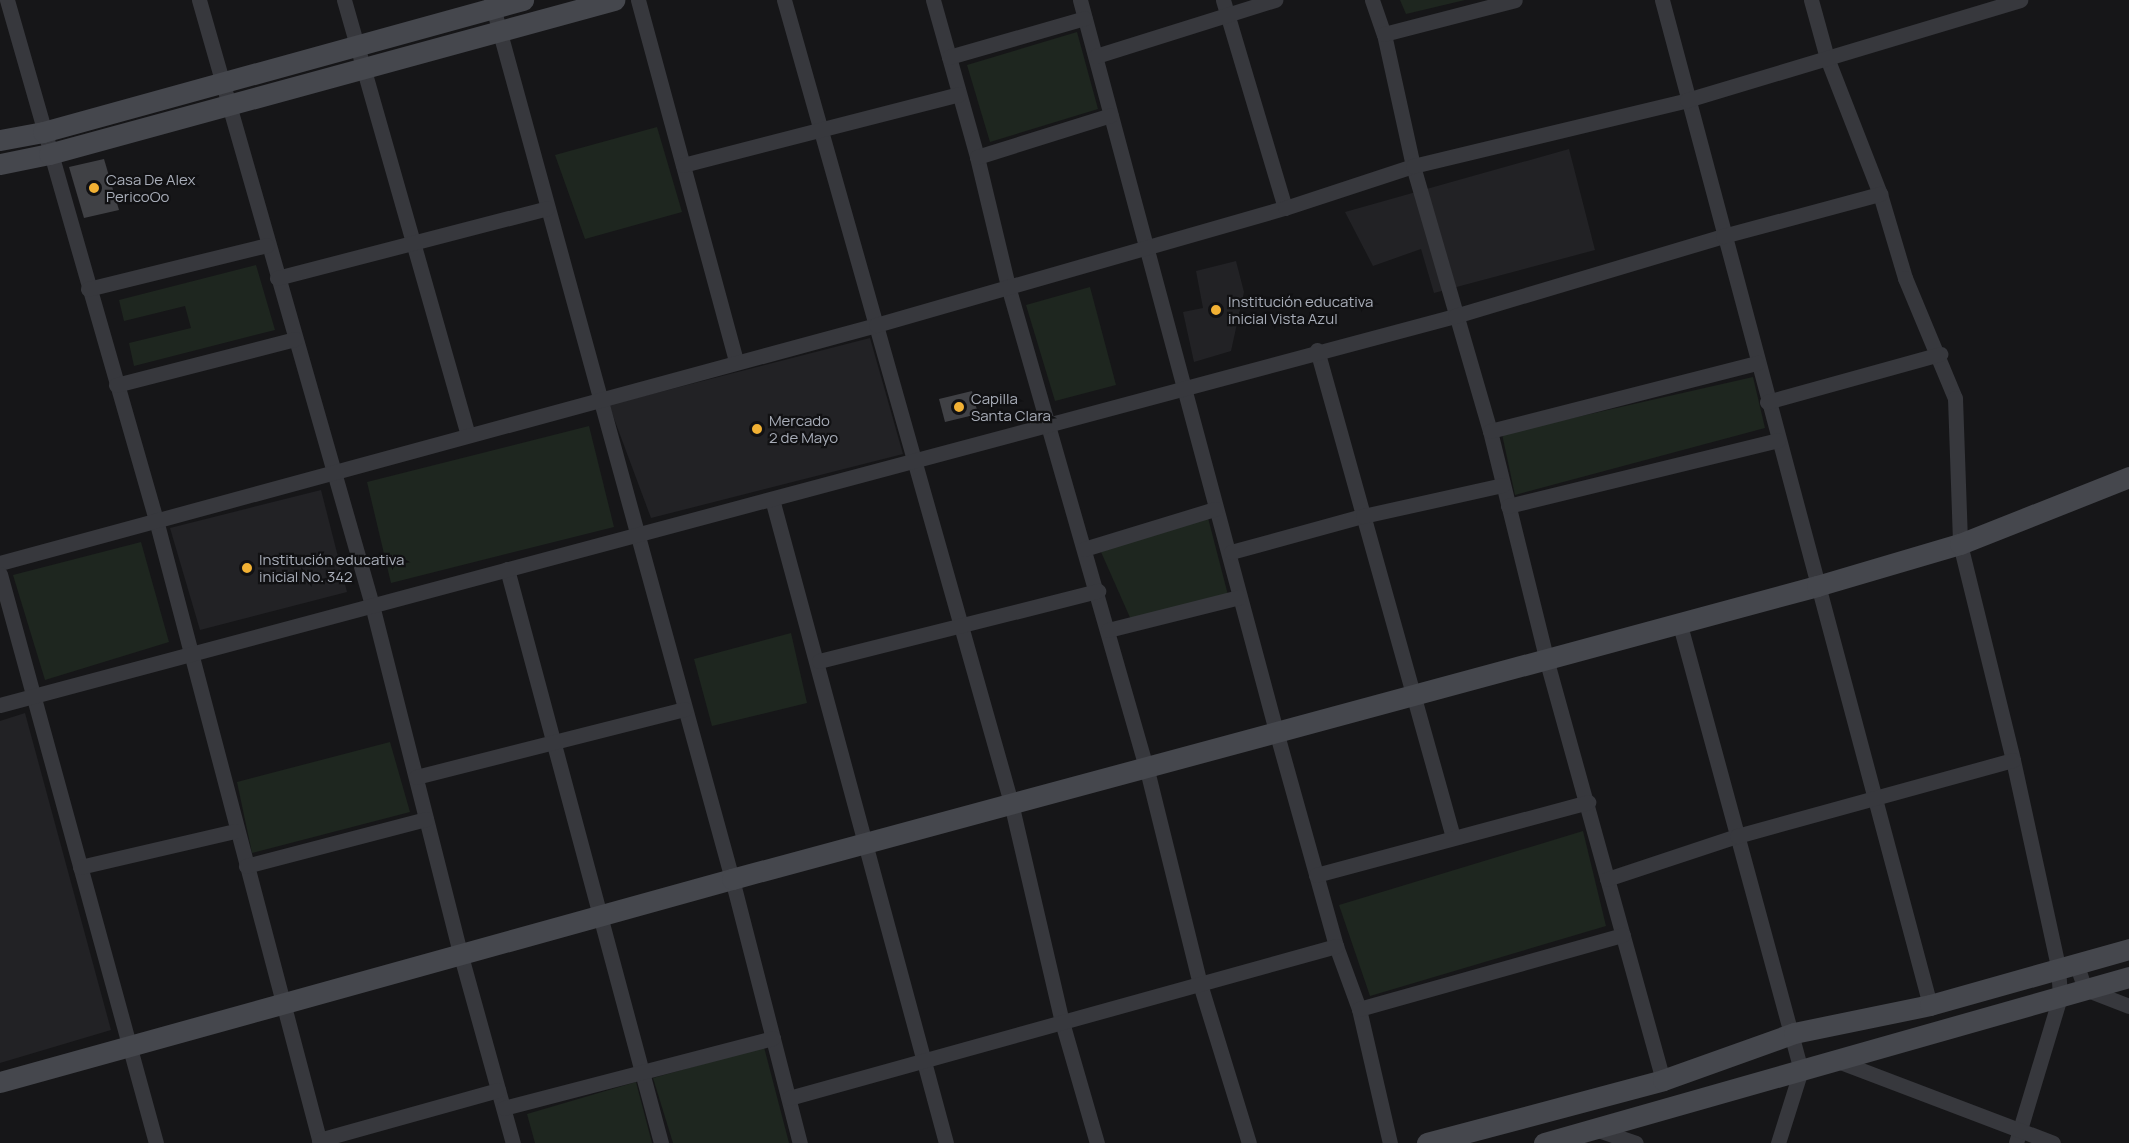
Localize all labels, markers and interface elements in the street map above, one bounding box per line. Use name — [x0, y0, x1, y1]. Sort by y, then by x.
place label: Casa De Alex PericoOo — [106, 170, 195, 205]
marker: Casa De Alex PericoOo — [87, 181, 101, 195]
place label: Institución educativa inicial Vista Azul — [1228, 292, 1373, 327]
marker: Institución educativa inicial Vista Azul — [1209, 303, 1223, 317]
place label: Capilla Santa Clara — [971, 389, 1051, 424]
marker: Capilla Santa Clara — [952, 400, 966, 414]
place label: Mercado 2 de Mayo — [769, 411, 838, 446]
marker: Mercado 2 de Mayo — [750, 422, 764, 436]
place label: Institución educativa inicial No. 342 — [259, 550, 404, 585]
marker: Institución educativa inicial No. 342 — [240, 561, 254, 575]

